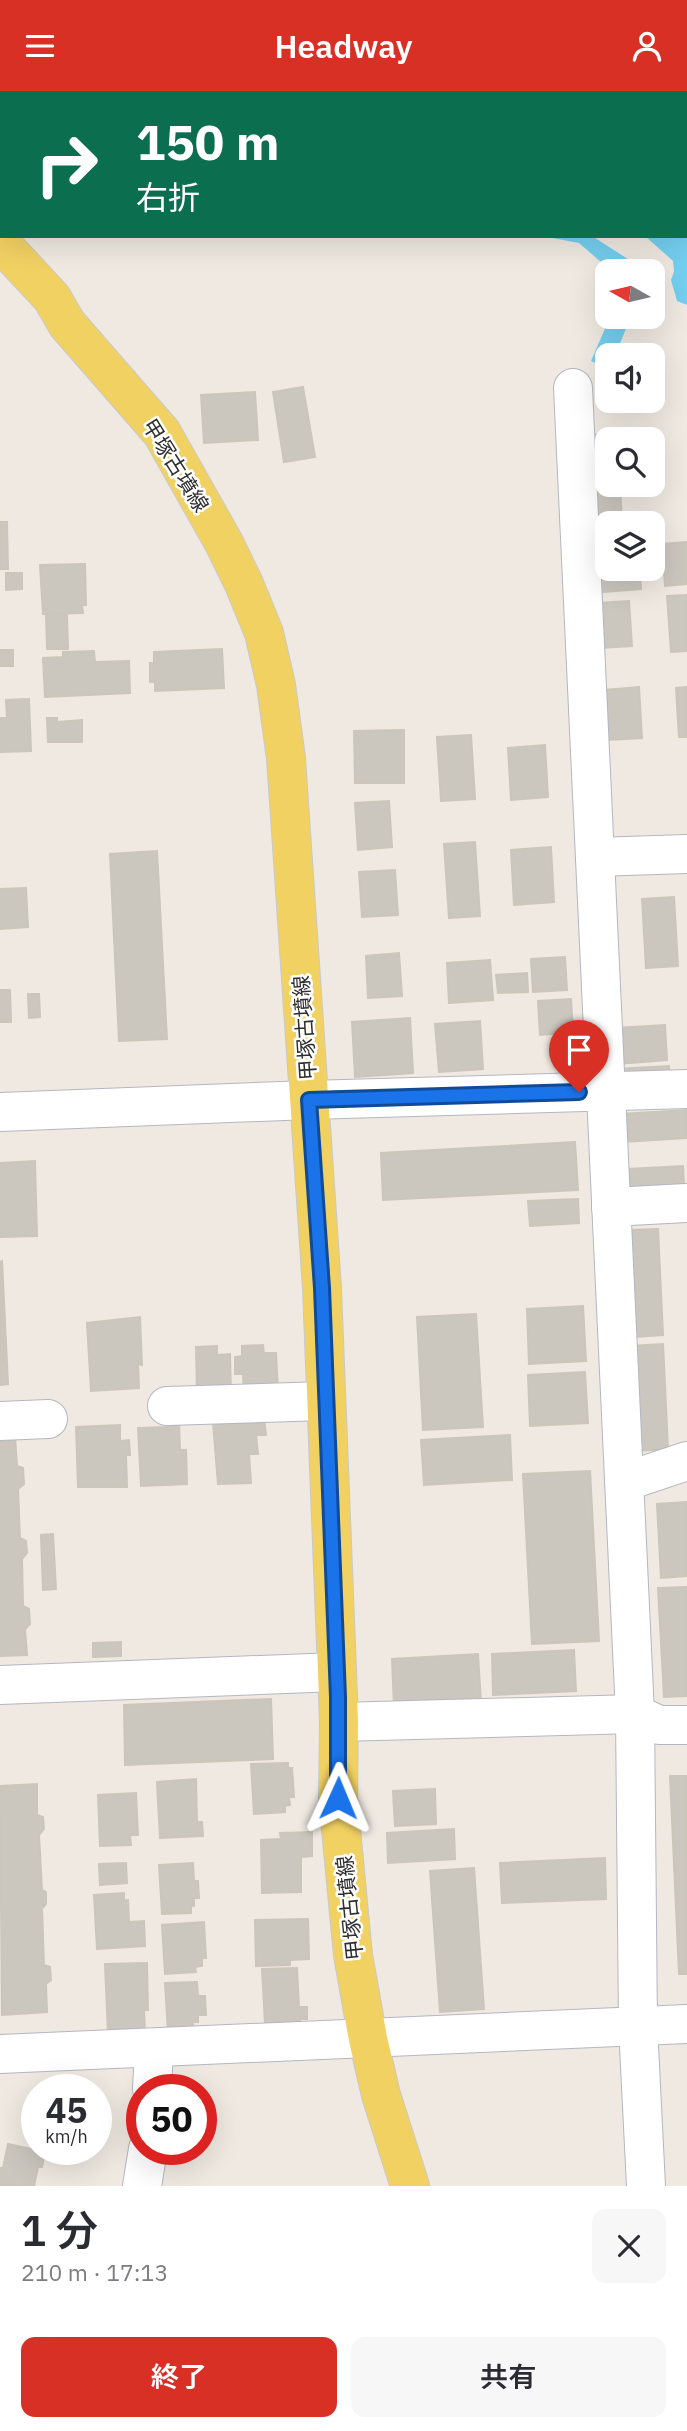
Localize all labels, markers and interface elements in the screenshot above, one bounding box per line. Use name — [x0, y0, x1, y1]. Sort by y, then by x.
text: Headway — [274, 25, 413, 67]
icon: menu — [21, 27, 59, 65]
icon: person — [628, 27, 666, 65]
text: 150 m — [136, 110, 280, 173]
icon: right — [21, 119, 112, 210]
text: 右折 — [136, 176, 200, 218]
north arrow — [595, 259, 665, 329]
map controls — [595, 259, 665, 581]
button: sound — [595, 343, 665, 413]
street label: 甲塚古墳線 — [136, 413, 216, 517]
button: search — [595, 427, 665, 497]
button: layers — [595, 511, 665, 581]
street label: 甲塚古墳線 — [286, 975, 322, 1081]
pin — [549, 1020, 609, 1092]
icon: arrive — [560, 1031, 598, 1069]
position arrow — [301, 1761, 375, 1835]
street label: 甲塚古墳線 — [330, 1854, 368, 1962]
speed limit sign: 50 — [126, 2074, 217, 2165]
text: 45 — [45, 2087, 88, 2133]
text: km/h — [45, 2125, 88, 2148]
text: 1 分 — [21, 2203, 98, 2258]
button: close — [592, 2209, 666, 2283]
text: 210 m · 17:13 — [21, 2257, 168, 2287]
button: 終了 — [21, 2337, 337, 2417]
button: 共有 — [351, 2337, 666, 2417]

